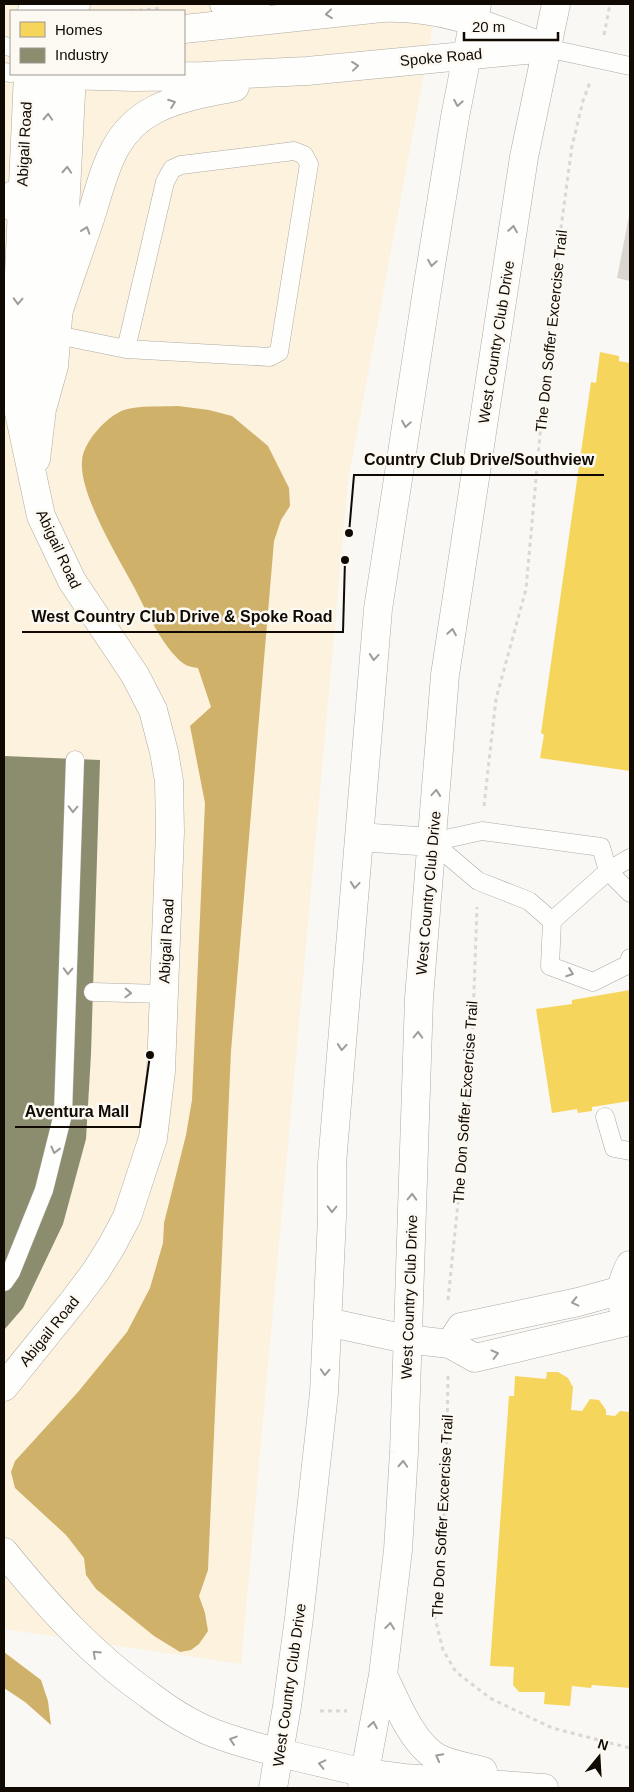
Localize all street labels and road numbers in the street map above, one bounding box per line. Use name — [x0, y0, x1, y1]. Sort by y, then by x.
street label: Spoke Road — [399, 45, 483, 69]
street label: Abigail Road — [13, 101, 35, 187]
street label: The Don Soffer Excercise Trail — [532, 229, 570, 433]
street label: West Country Club Drive — [475, 259, 517, 425]
street label: Abigail Road — [33, 507, 85, 591]
street label: West Country Club Drive — [412, 810, 444, 976]
street label: Abigail Road — [155, 898, 177, 984]
street label: The Don Soffer Excercise Trail — [449, 1000, 481, 1204]
street label: West Country Club Drive — [398, 1214, 420, 1380]
street label: Abigail Road — [16, 1293, 82, 1369]
street label: The Don Soffer Excercise Trail — [428, 1414, 456, 1618]
street label: West Country Club Drive — [269, 1602, 309, 1768]

